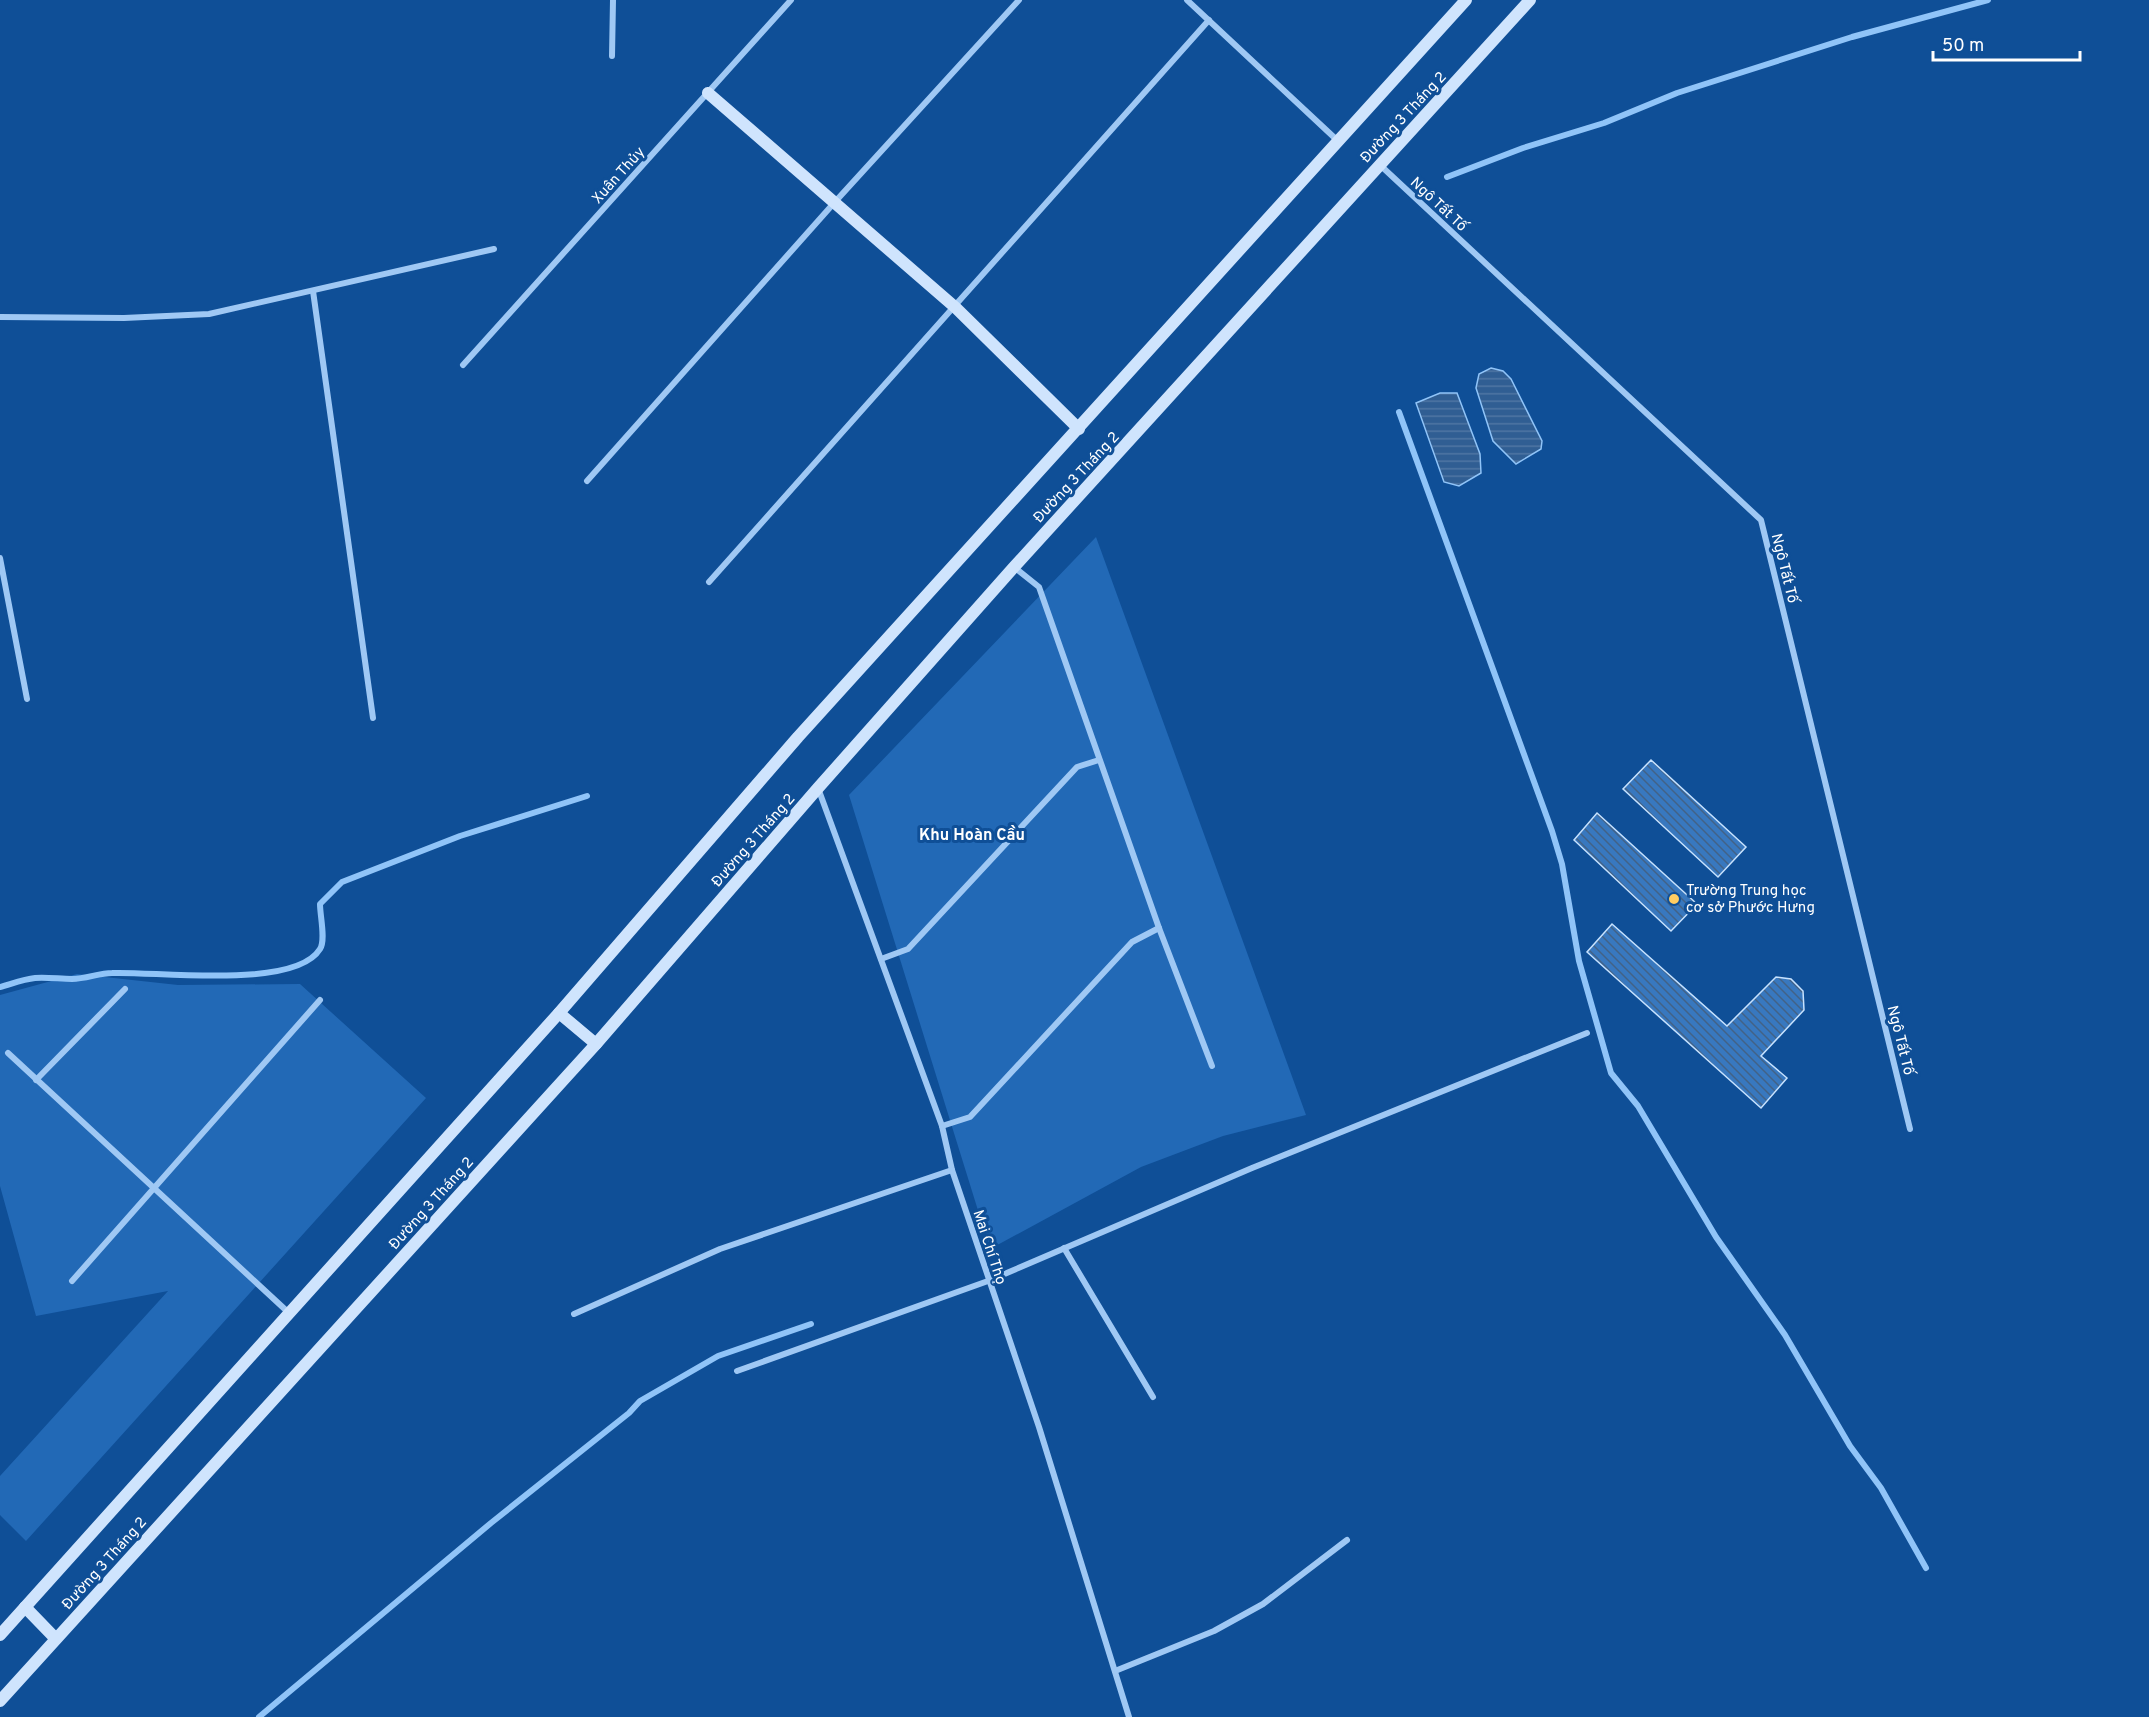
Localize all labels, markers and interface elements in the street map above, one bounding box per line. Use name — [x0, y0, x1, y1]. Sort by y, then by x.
scale bar — [1933, 24, 2080, 62]
text: 50 m — [1942, 35, 1984, 58]
street label: Đường 3 Tháng 2 — [1357, 68, 1451, 168]
street label: Xuân Thủy — [588, 143, 650, 209]
street label: Ngô Tất Tố — [1405, 173, 1472, 237]
street label: Đường 3 Tháng 2 — [1030, 428, 1124, 528]
street label: Ngô Tất Tố — [1766, 531, 1803, 607]
street label: Đường 3 Tháng 2 — [708, 790, 800, 892]
district label: Khu Hoàn Cầu — [919, 824, 1025, 846]
place label: Trường Trung học cơ sở Phước Hưng — [1686, 882, 1815, 918]
marker: Trường Trung học cơ sở Phước Hưng — [1667, 892, 1681, 906]
street label: Ngô Tất Tố — [1882, 1003, 1919, 1079]
street label: Đường 3 Tháng 2 — [386, 1154, 479, 1254]
street label: Mai Chí Thọ — [968, 1208, 1010, 1287]
street label: Đường 3 Tháng 2 — [59, 1514, 152, 1614]

